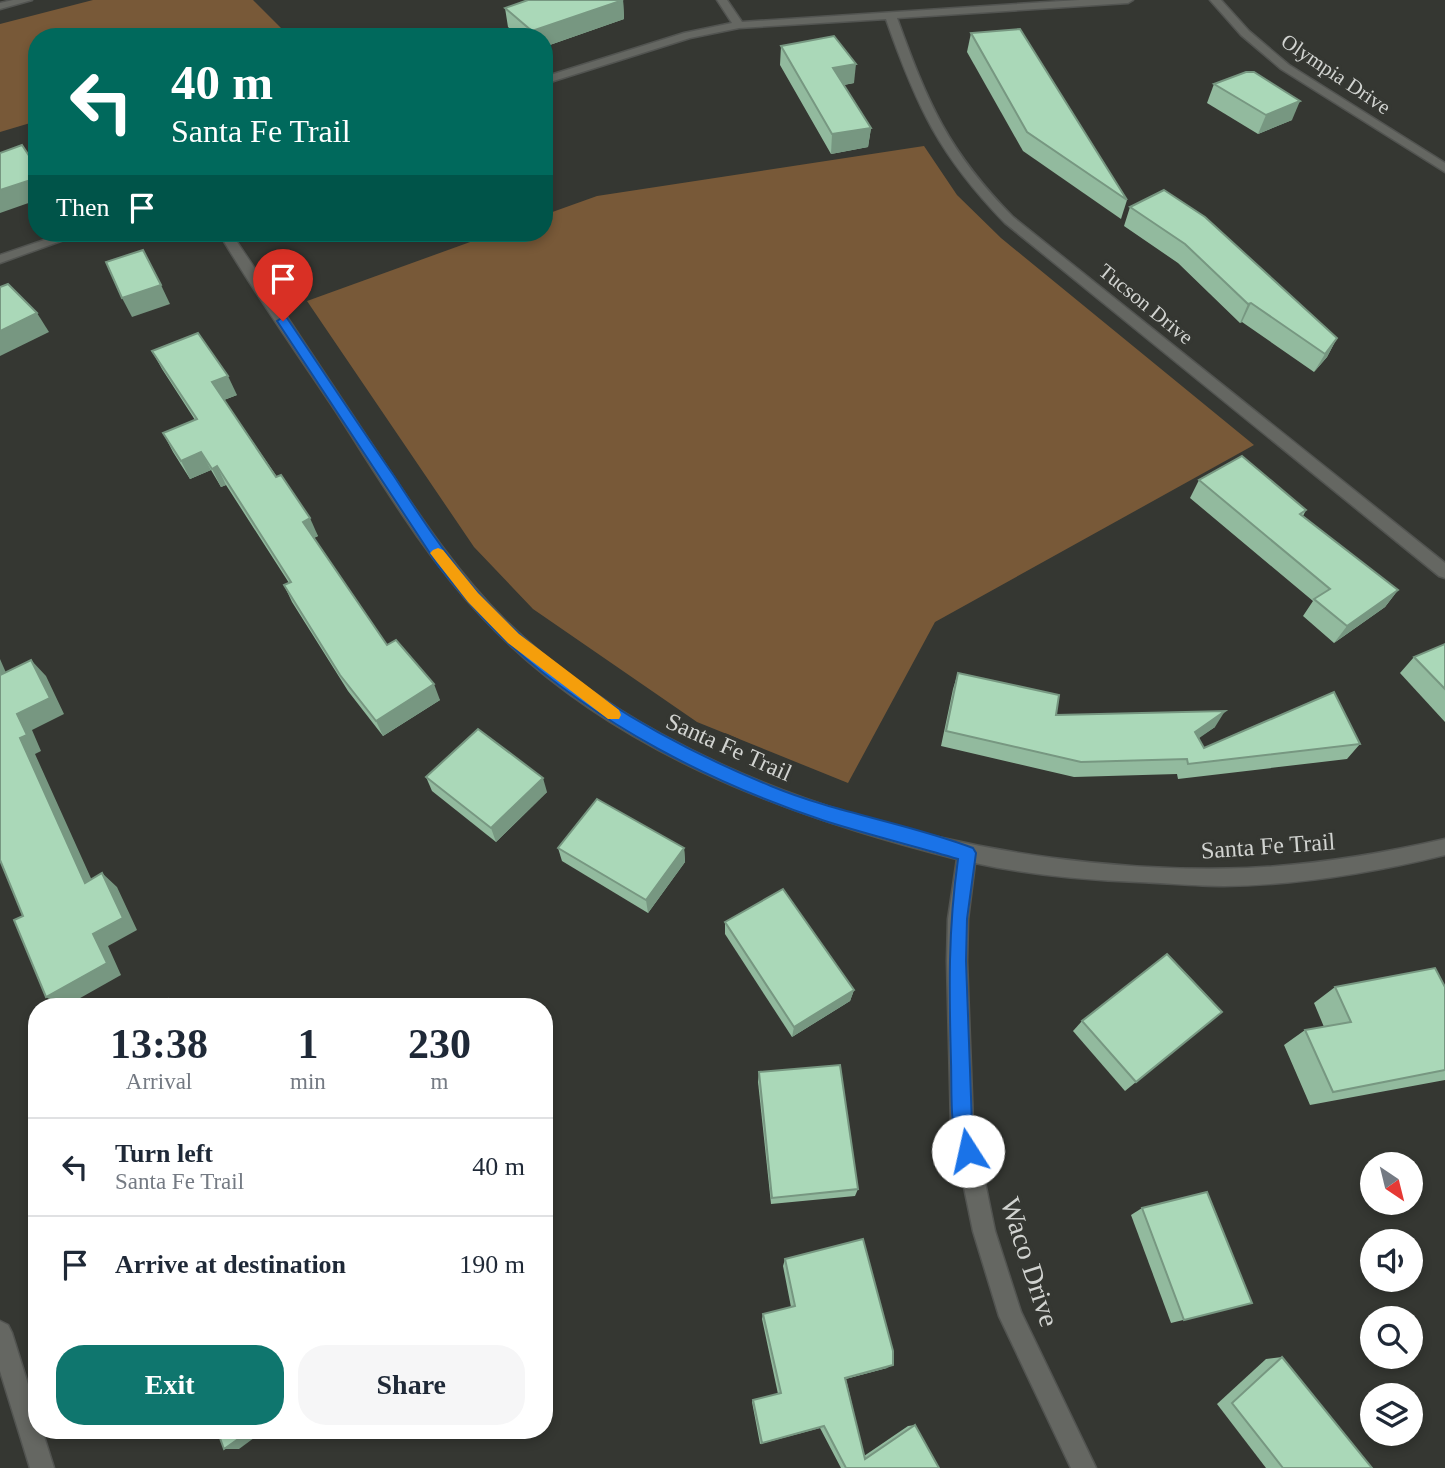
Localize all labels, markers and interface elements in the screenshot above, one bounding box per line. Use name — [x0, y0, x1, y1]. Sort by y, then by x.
street label: Olympia Drive — [1277, 29, 1395, 119]
text: 40 m — [171, 55, 273, 110]
icon: left — [56, 56, 147, 147]
text: Santa Fe Trail — [171, 113, 351, 149]
icon: arrive — [123, 189, 161, 227]
text: Then — [56, 193, 109, 222]
pin — [253, 249, 313, 321]
street label: Tucson Drive — [1094, 259, 1198, 349]
icon: arrive — [264, 260, 302, 298]
street label: Santa Fe Trail — [662, 708, 796, 786]
street label: Santa Fe Trail — [1200, 828, 1336, 864]
text: 13:38 — [110, 1021, 208, 1067]
text: 1 — [297, 1021, 318, 1067]
text: 230 — [408, 1021, 471, 1067]
text: Arrival — [126, 1069, 192, 1094]
text: min — [290, 1069, 326, 1094]
text: m — [430, 1069, 448, 1094]
position arrow — [931, 1114, 1005, 1188]
text: Turn left — [115, 1139, 213, 1168]
icon: left — [56, 1148, 94, 1186]
text: 40 m — [472, 1152, 525, 1181]
north arrow — [1360, 1152, 1423, 1214]
map controls — [1360, 1152, 1423, 1446]
text: Santa Fe Trail — [115, 1169, 244, 1194]
street label: Waco Drive — [995, 1194, 1065, 1330]
button: sound — [1360, 1229, 1423, 1292]
icon: arrive — [56, 1246, 94, 1284]
text: Arrive at destination — [115, 1250, 346, 1279]
text: 190 m — [459, 1250, 525, 1279]
button: search — [1360, 1306, 1423, 1369]
button: Exit — [56, 1345, 284, 1425]
button: Share — [298, 1345, 525, 1425]
button: layers — [1360, 1383, 1423, 1446]

